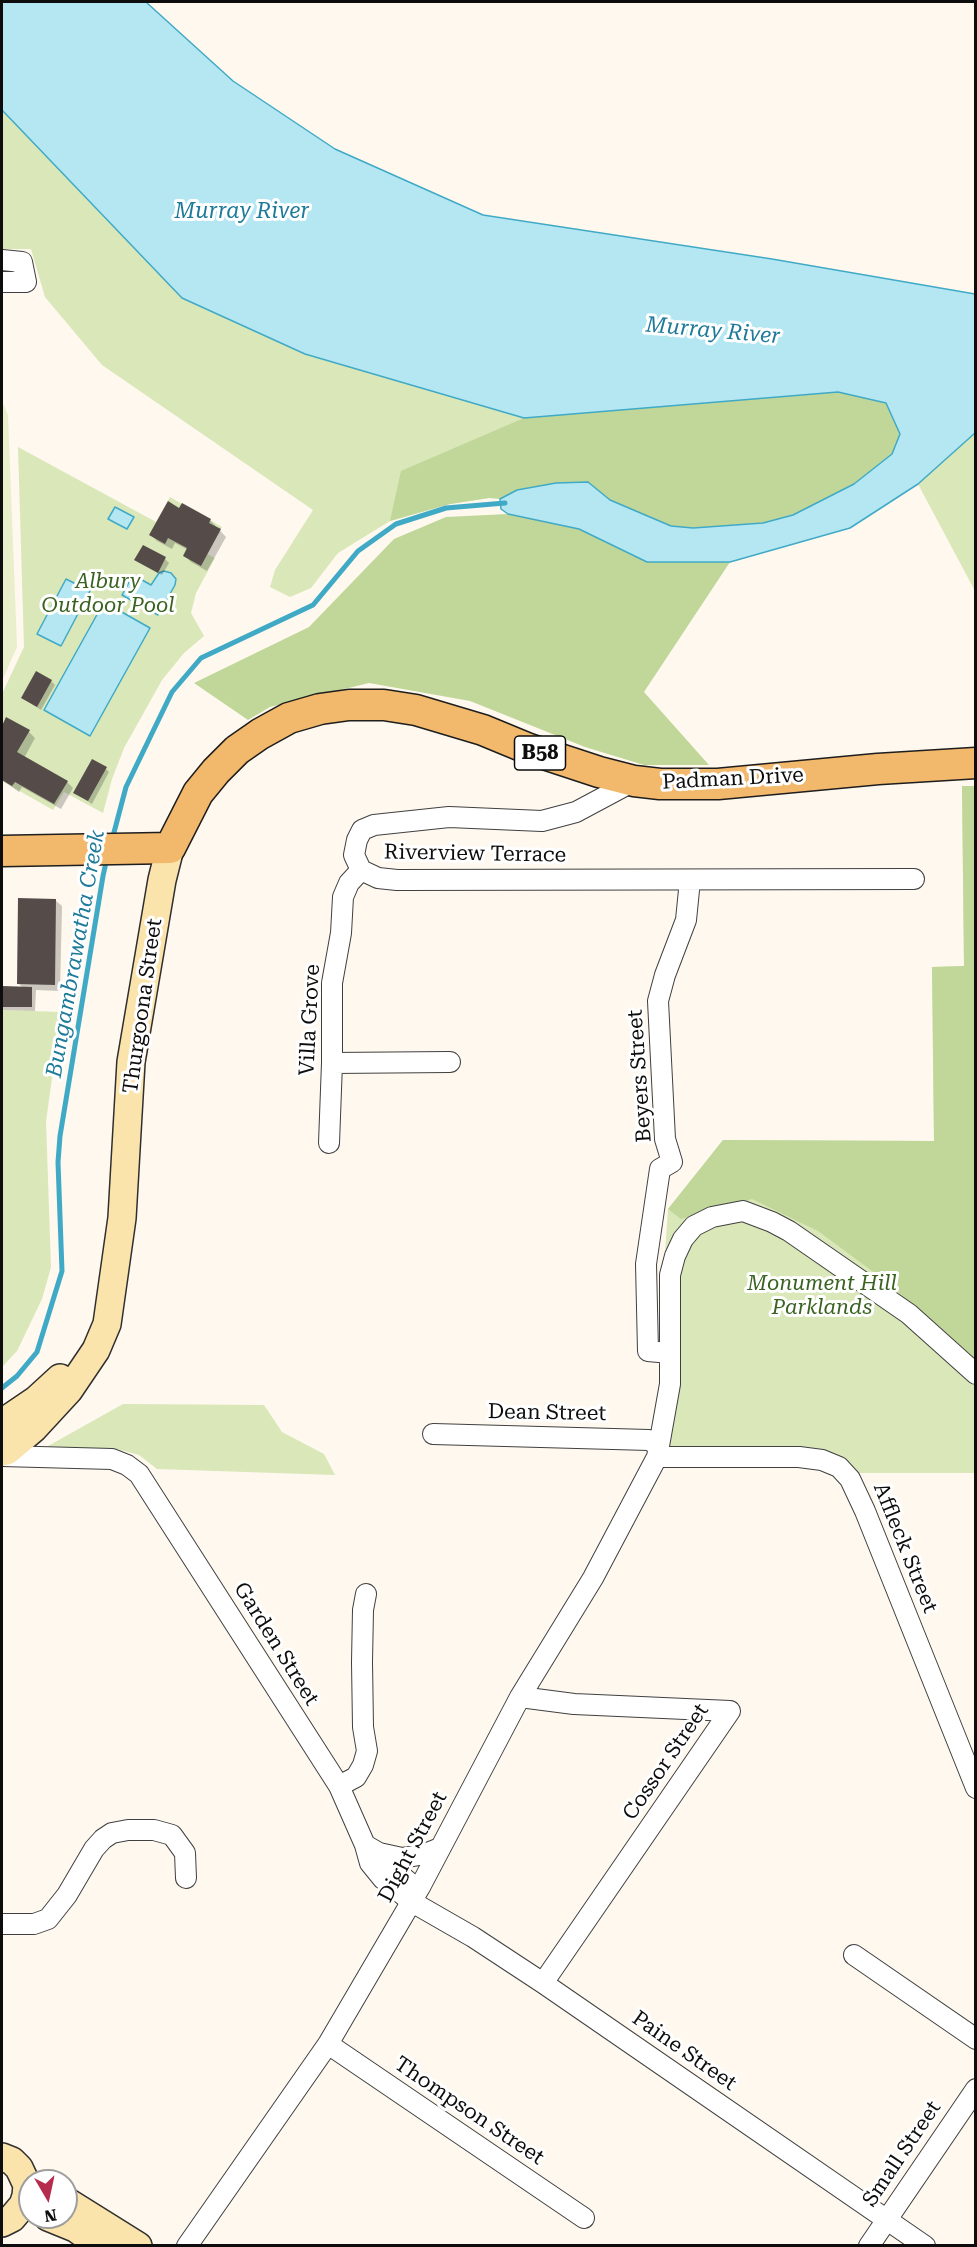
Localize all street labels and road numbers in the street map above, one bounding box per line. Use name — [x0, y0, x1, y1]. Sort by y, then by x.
road number: B58 — [514, 736, 566, 770]
street label: Padman Drive — [662, 763, 804, 795]
street label: Riverview Terrace — [384, 840, 566, 868]
street label: Thurgoona Street — [118, 917, 168, 1095]
street label: Villa Grove — [294, 964, 326, 1076]
street label: Beyers Street — [623, 1009, 657, 1143]
street label: Dean Street — [488, 1399, 606, 1427]
street label: Affleck Street — [867, 1479, 943, 1617]
street label: Garden Street — [228, 1578, 324, 1710]
street label: Cossor Street — [618, 1699, 714, 1825]
street label: Dight Street — [373, 1787, 453, 1907]
street label: Paine Street — [627, 2006, 741, 2096]
street label: Thompson Street — [389, 2052, 549, 2170]
street label: Small Street — [857, 2096, 947, 2212]

